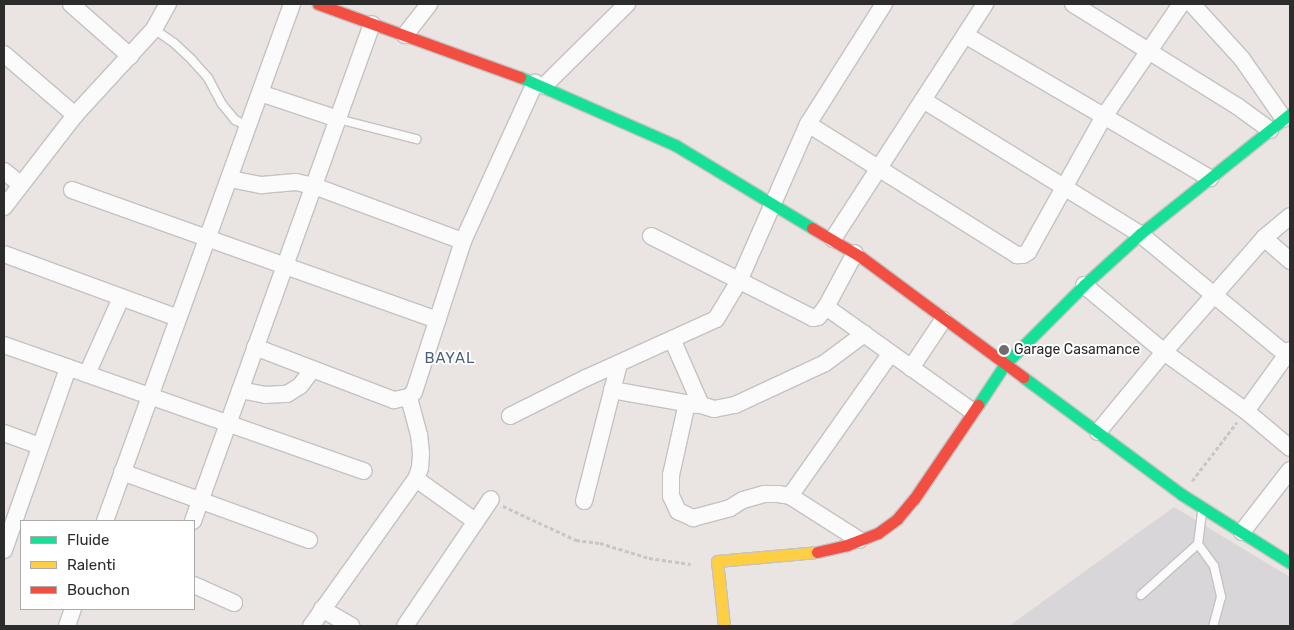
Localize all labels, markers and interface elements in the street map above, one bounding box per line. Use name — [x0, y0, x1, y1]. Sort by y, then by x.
place label: Garage Casamance — [1014, 342, 1140, 358]
marker: Garage Casamance — [998, 344, 1010, 356]
district label: BAYAL — [424, 350, 476, 368]
legend — [20, 520, 195, 610]
text: Fluide — [67, 531, 109, 549]
text: Ralenti — [67, 556, 116, 574]
text: Bouchon — [67, 581, 130, 599]

